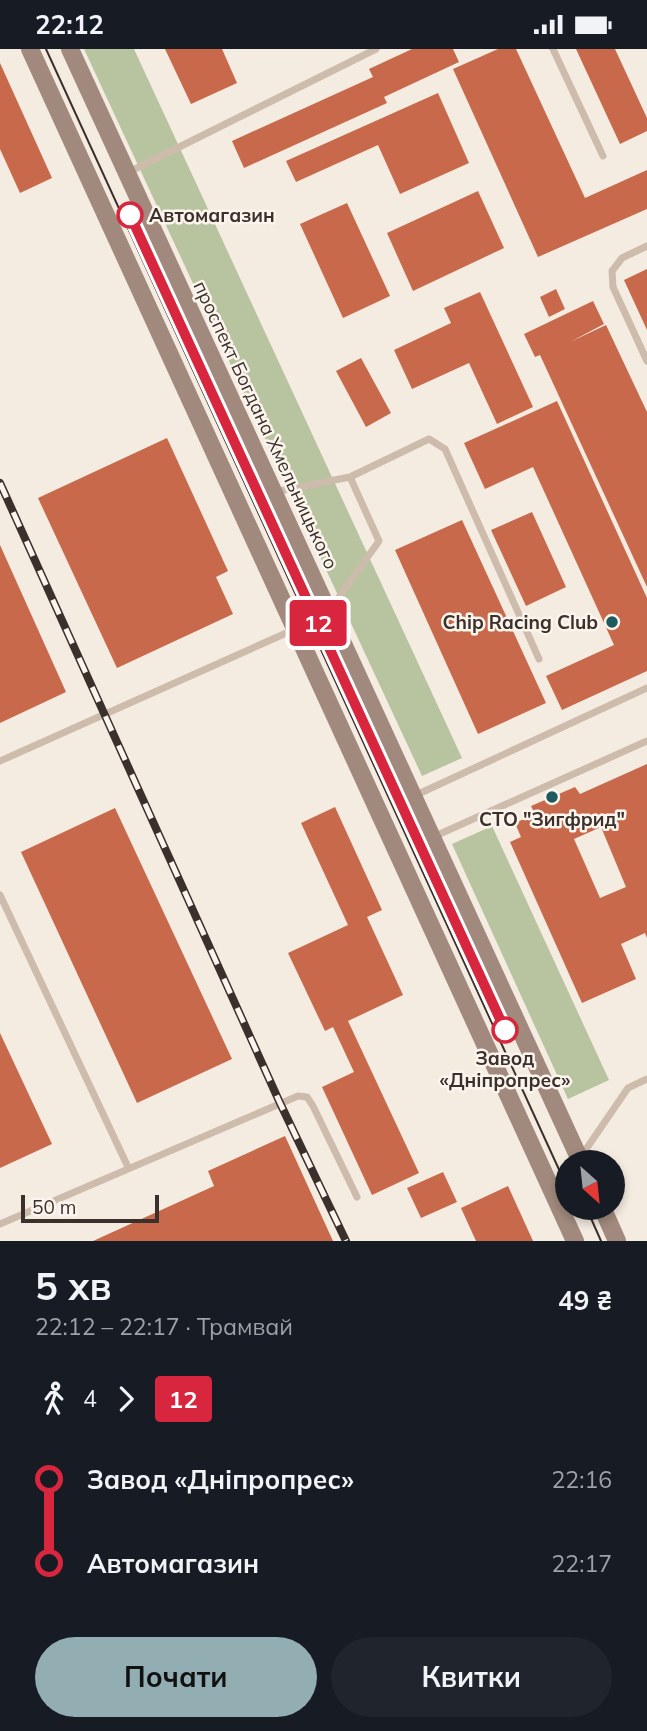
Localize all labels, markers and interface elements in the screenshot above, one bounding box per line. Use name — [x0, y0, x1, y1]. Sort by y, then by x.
text: 22:12 — [35, 8, 104, 41]
marker: Автомагазин — [117, 202, 143, 228]
place label: Автомагазин — [149, 203, 275, 227]
street label: проспект Богдана Хмельницького — [188, 277, 344, 573]
line badge: 12 — [286, 600, 350, 646]
text: 12 — [304, 608, 332, 638]
place label: Chip Racing Club — [442, 610, 598, 634]
marker: Chip Racing Club — [604, 614, 620, 630]
marker: СТО "Зигфрид" — [544, 789, 560, 805]
place label: СТО "Зигфрид" — [479, 807, 625, 831]
marker: Завод «Дніпропрес» — [492, 1017, 518, 1043]
place label: Завод «Дніпропрес» — [439, 1046, 571, 1092]
north arrow — [555, 1150, 625, 1220]
map controls — [555, 1150, 625, 1220]
scale bar — [21, 1192, 159, 1224]
text: 50 m — [32, 1195, 76, 1219]
text: 5 хв — [35, 1262, 112, 1310]
text: 49 ₴ — [558, 1284, 612, 1317]
text: 22:12 – 22:17 · Трамвай — [35, 1312, 293, 1341]
icon: walk — [35, 1380, 73, 1418]
icon: forward — [107, 1380, 145, 1418]
text: 4 — [83, 1384, 97, 1413]
text: 12 — [169, 1384, 198, 1414]
text: Завод «Дніпропрес» — [87, 1463, 354, 1496]
text: 22:16 — [552, 1465, 612, 1494]
text: Автомагазин — [87, 1547, 259, 1580]
text: 22:17 — [552, 1549, 612, 1578]
button: Почати — [35, 1637, 317, 1717]
button: Квитки — [331, 1637, 612, 1717]

